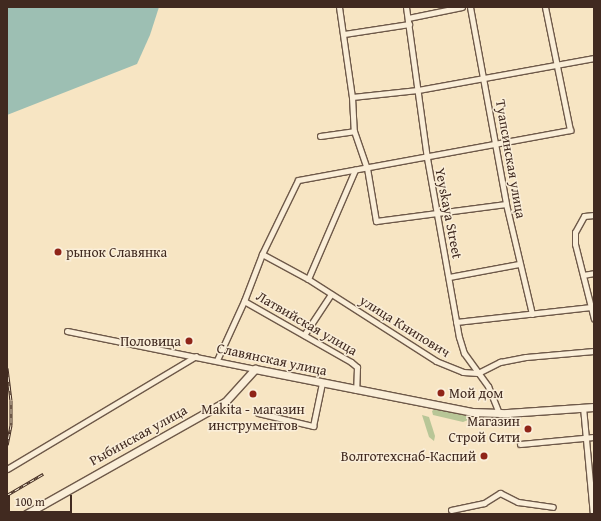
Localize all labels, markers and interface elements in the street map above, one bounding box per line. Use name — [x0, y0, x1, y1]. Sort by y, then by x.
street label: Туапсинская улица — [492, 98, 530, 220]
street label: Yeyskaya Street — [432, 166, 466, 260]
place label: рынок Славянка — [66, 244, 167, 260]
marker: рынок Славянка — [53, 247, 63, 257]
street label: Латвийская улица — [253, 287, 361, 359]
street label: улица Книпович — [357, 291, 453, 361]
place label: Половица — [120, 333, 181, 349]
marker: Половица — [184, 336, 194, 346]
street label: Славянская улица — [215, 339, 329, 379]
place label: Мой дом — [449, 385, 503, 401]
marker: Мой дом — [436, 388, 446, 398]
marker: Makita - магазин инструментов — [248, 389, 258, 399]
street label: Рыбинская улица — [86, 401, 190, 469]
place label: Makita - магазин инструментов — [201, 401, 305, 434]
place label: Магазин Строй Сити — [449, 413, 520, 446]
marker: Магазин Строй Сити — [523, 424, 533, 434]
place label: Волготехснаб-Каспий — [341, 448, 476, 464]
marker: Волготехснаб-Каспий — [479, 451, 489, 461]
scale bar — [10, 487, 74, 513]
text: 100 m — [15, 493, 45, 510]

